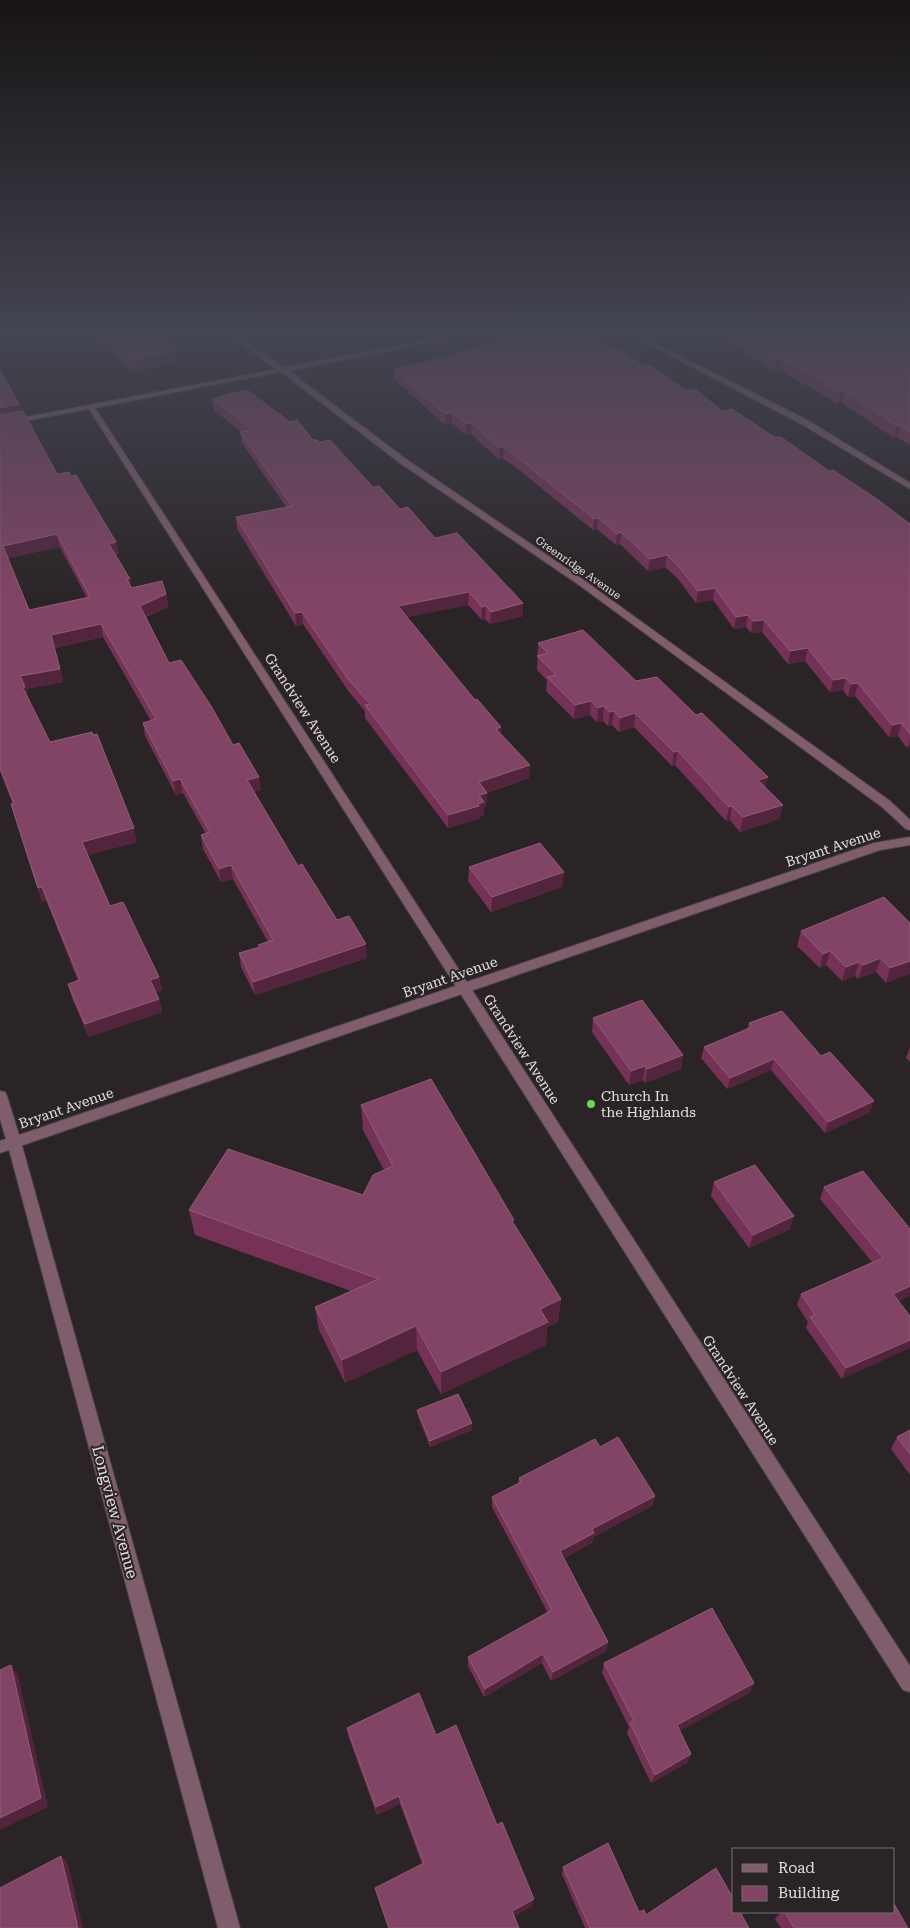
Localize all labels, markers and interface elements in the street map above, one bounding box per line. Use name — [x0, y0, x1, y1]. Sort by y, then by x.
street label: Greenridge Avenue — [533, 534, 623, 602]
street label: Grandview Avenue — [262, 650, 345, 766]
street label: Bryant Avenue — [783, 824, 883, 870]
street label: Bryant Avenue — [401, 953, 500, 1001]
street label: Grandview Avenue — [481, 991, 564, 1107]
street label: Bryant Avenue — [17, 1084, 116, 1132]
place label: Church In the Highlands — [601, 1088, 696, 1120]
marker: Church In the Highlands — [585, 1098, 597, 1110]
street label: Grandview Avenue — [700, 1332, 783, 1448]
street label: Longview Avenue — [88, 1443, 142, 1581]
legend — [732, 1848, 895, 1913]
text: Road — [778, 1859, 815, 1877]
text: Building — [778, 1884, 840, 1902]

